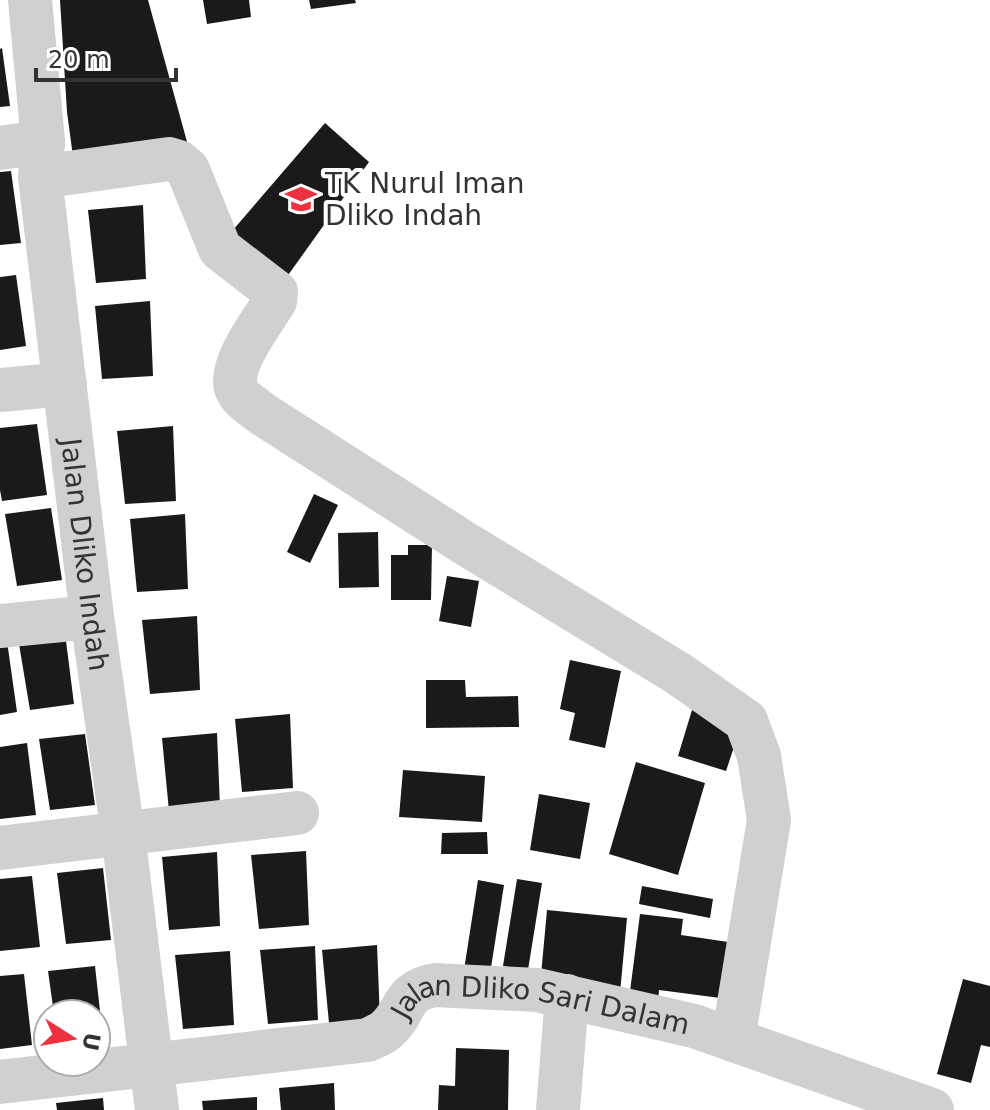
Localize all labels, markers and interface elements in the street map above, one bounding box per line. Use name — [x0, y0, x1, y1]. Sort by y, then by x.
scale bar — [36, 32, 176, 82]
text: 20 m — [48, 46, 110, 74]
place label: TK Nurul Iman Dliko Indah — [324, 167, 524, 232]
school or university icon: TK Nurul Iman Dliko Indah — [284, 182, 318, 216]
street label: Jalan Dliko Indah — [54, 435, 116, 673]
text: Jalan Dliko Sari Dalam — [383, 969, 693, 1041]
north arrow — [32, 998, 112, 1078]
street label: Jalan Dliko Sari Dalam — [391, 1011, 701, 1045]
text: U — [77, 1031, 105, 1053]

